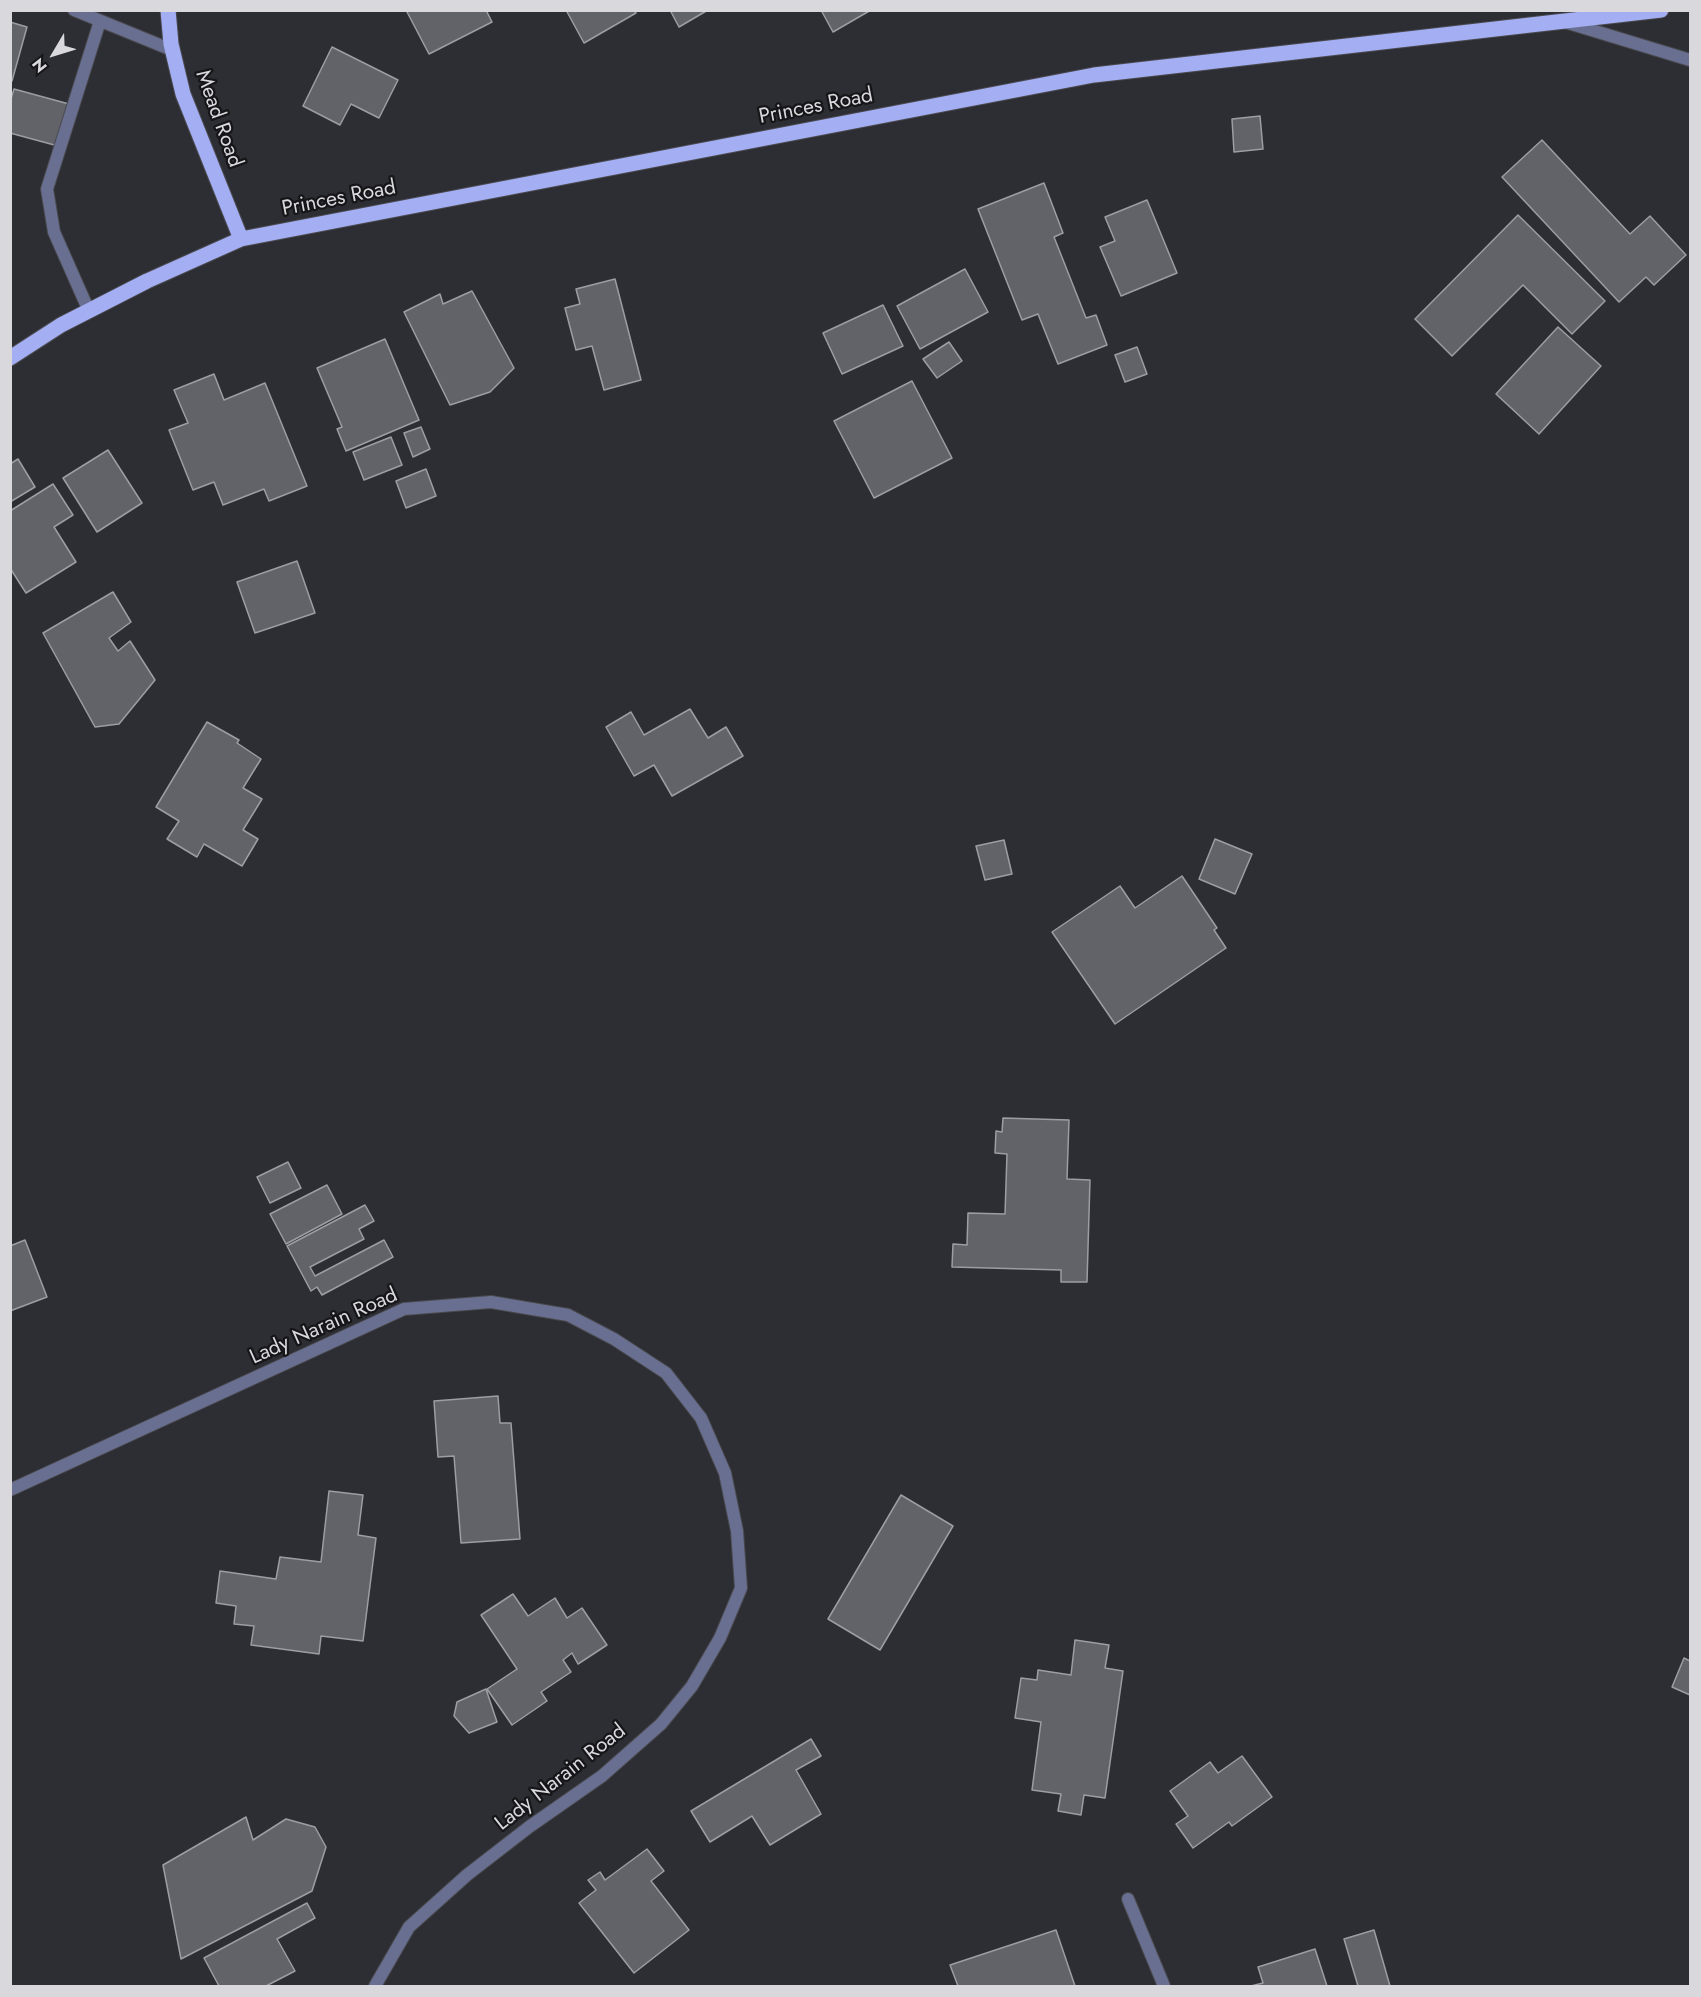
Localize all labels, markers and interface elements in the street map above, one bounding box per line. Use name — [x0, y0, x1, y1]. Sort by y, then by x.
north arrow — [24, 24, 84, 84]
text: N — [26, 53, 52, 77]
street label: Mead Road — [189, 67, 247, 171]
street label: Princes Road — [757, 84, 875, 130]
street label: Princes Road — [280, 176, 398, 222]
street label: Lady Narain Road — [246, 1283, 402, 1371]
street label: Lady Narain Road — [491, 1719, 631, 1837]

